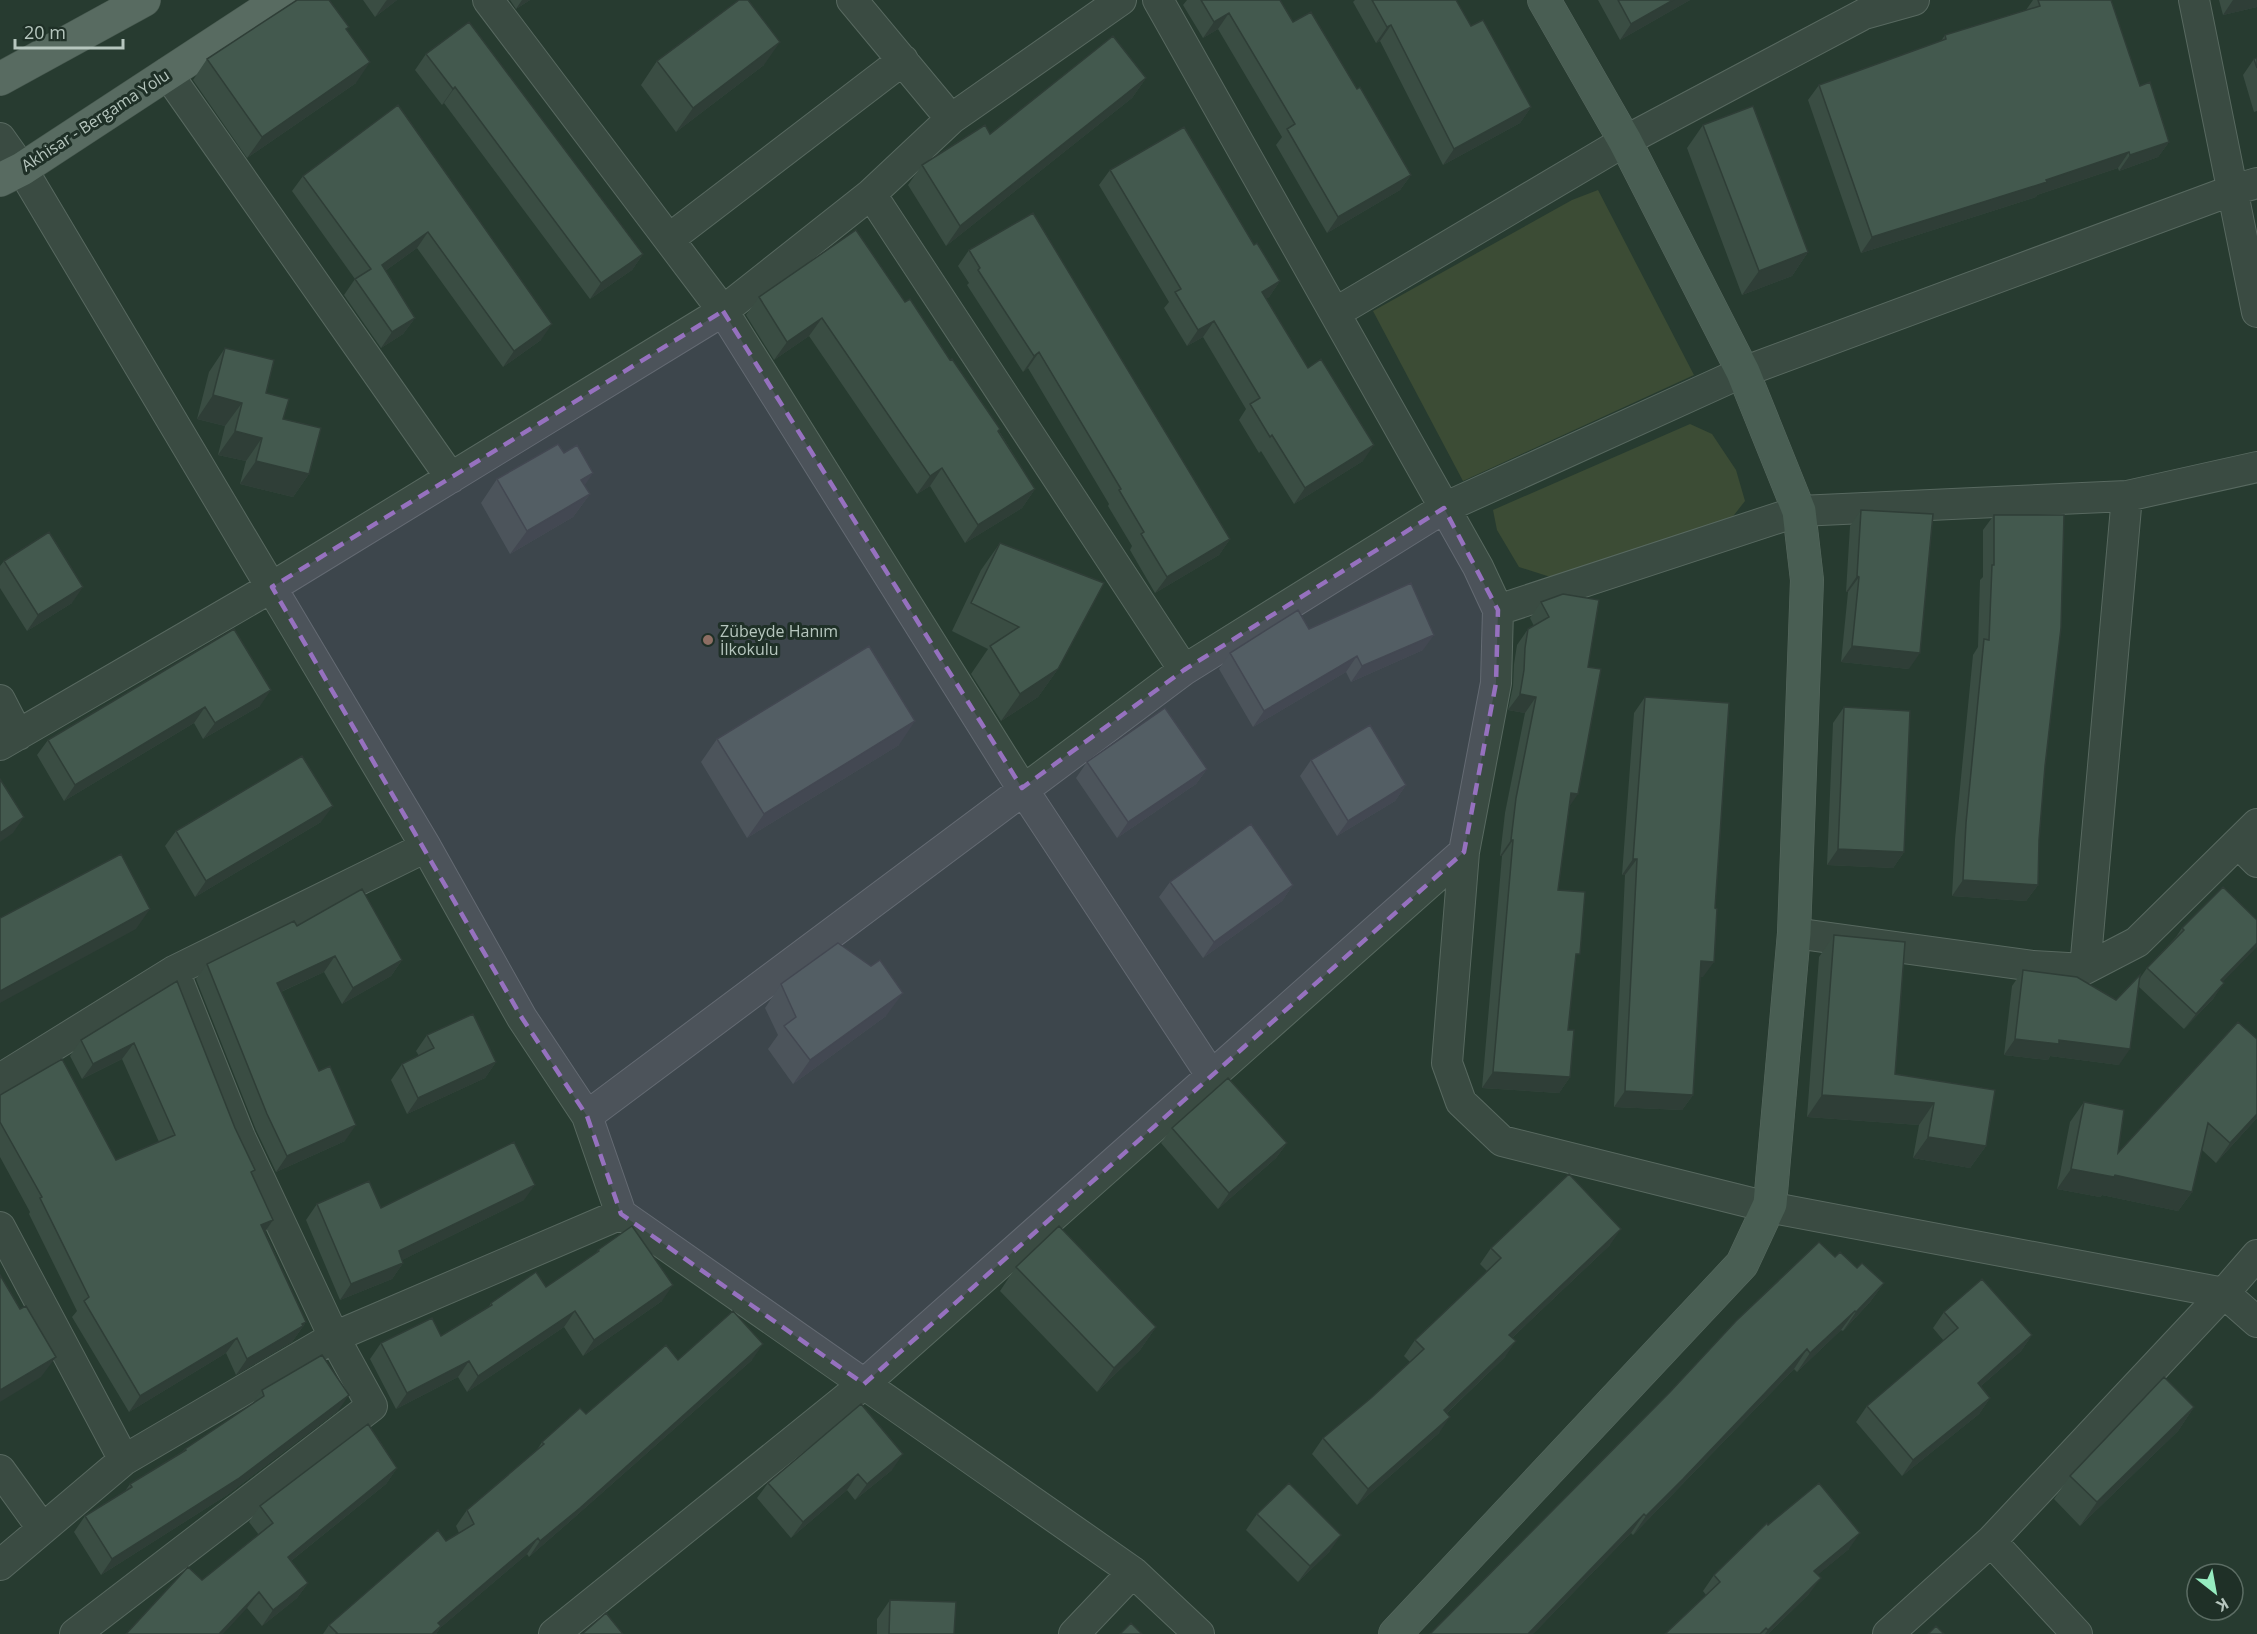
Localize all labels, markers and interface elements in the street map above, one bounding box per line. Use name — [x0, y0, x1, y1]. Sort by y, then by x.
scale bar — [15, 12, 123, 50]
text: 20 m — [24, 20, 66, 44]
street label: Akhisar - Bergama Yolu — [17, 64, 173, 176]
place label: Zübeyde Hanım İlkokulu — [720, 620, 838, 660]
marker: Zübeyde Hanım İlkokulu — [701, 633, 715, 647]
north arrow — [2185, 1562, 2245, 1622]
text: K — [2212, 1593, 2233, 1617]

